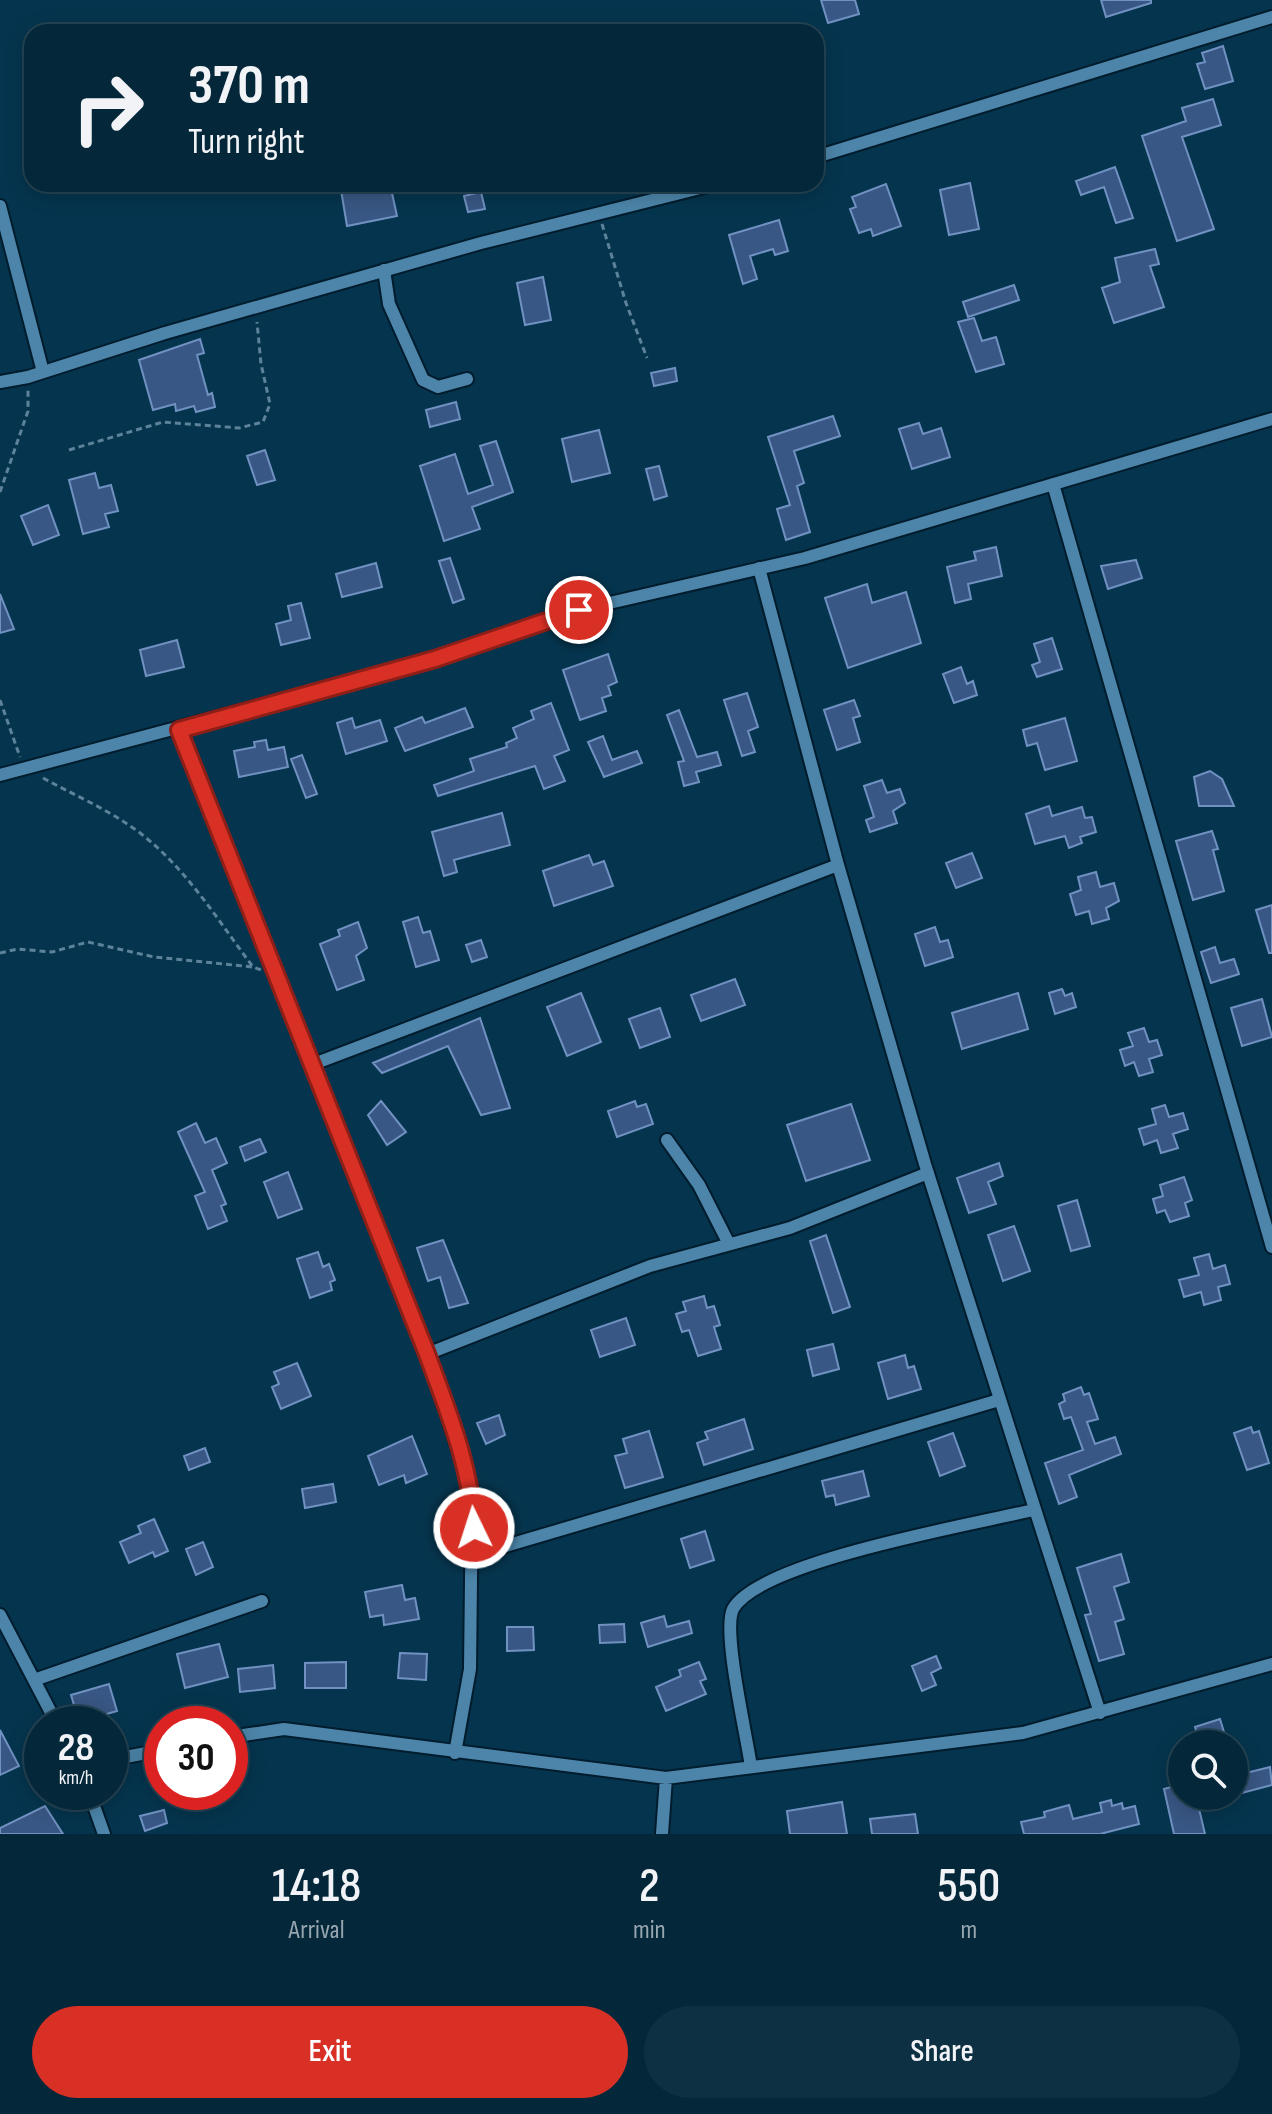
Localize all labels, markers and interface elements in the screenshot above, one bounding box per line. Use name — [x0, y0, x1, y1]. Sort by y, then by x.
text: 370 m — [188, 53, 310, 120]
icon: right — [56, 56, 160, 160]
text: Turn right — [188, 121, 305, 164]
pin — [545, 576, 613, 644]
icon: arrive — [557, 588, 601, 632]
position arrow — [432, 1486, 516, 1570]
speed limit sign: 30 — [144, 1706, 248, 1810]
text: 28 — [58, 1724, 94, 1772]
map controls — [1168, 1730, 1248, 1810]
button: search — [1168, 1730, 1248, 1810]
text: km/h — [59, 1766, 93, 1790]
text: 14:18 — [272, 1858, 361, 1915]
text: 2 — [639, 1858, 660, 1915]
text: 550 — [937, 1858, 1000, 1915]
text: Arrival — [289, 1915, 344, 1946]
text: min — [633, 1915, 666, 1946]
text: m — [960, 1915, 977, 1946]
button: Exit — [32, 2006, 628, 2098]
button: Share — [644, 2006, 1240, 2098]

